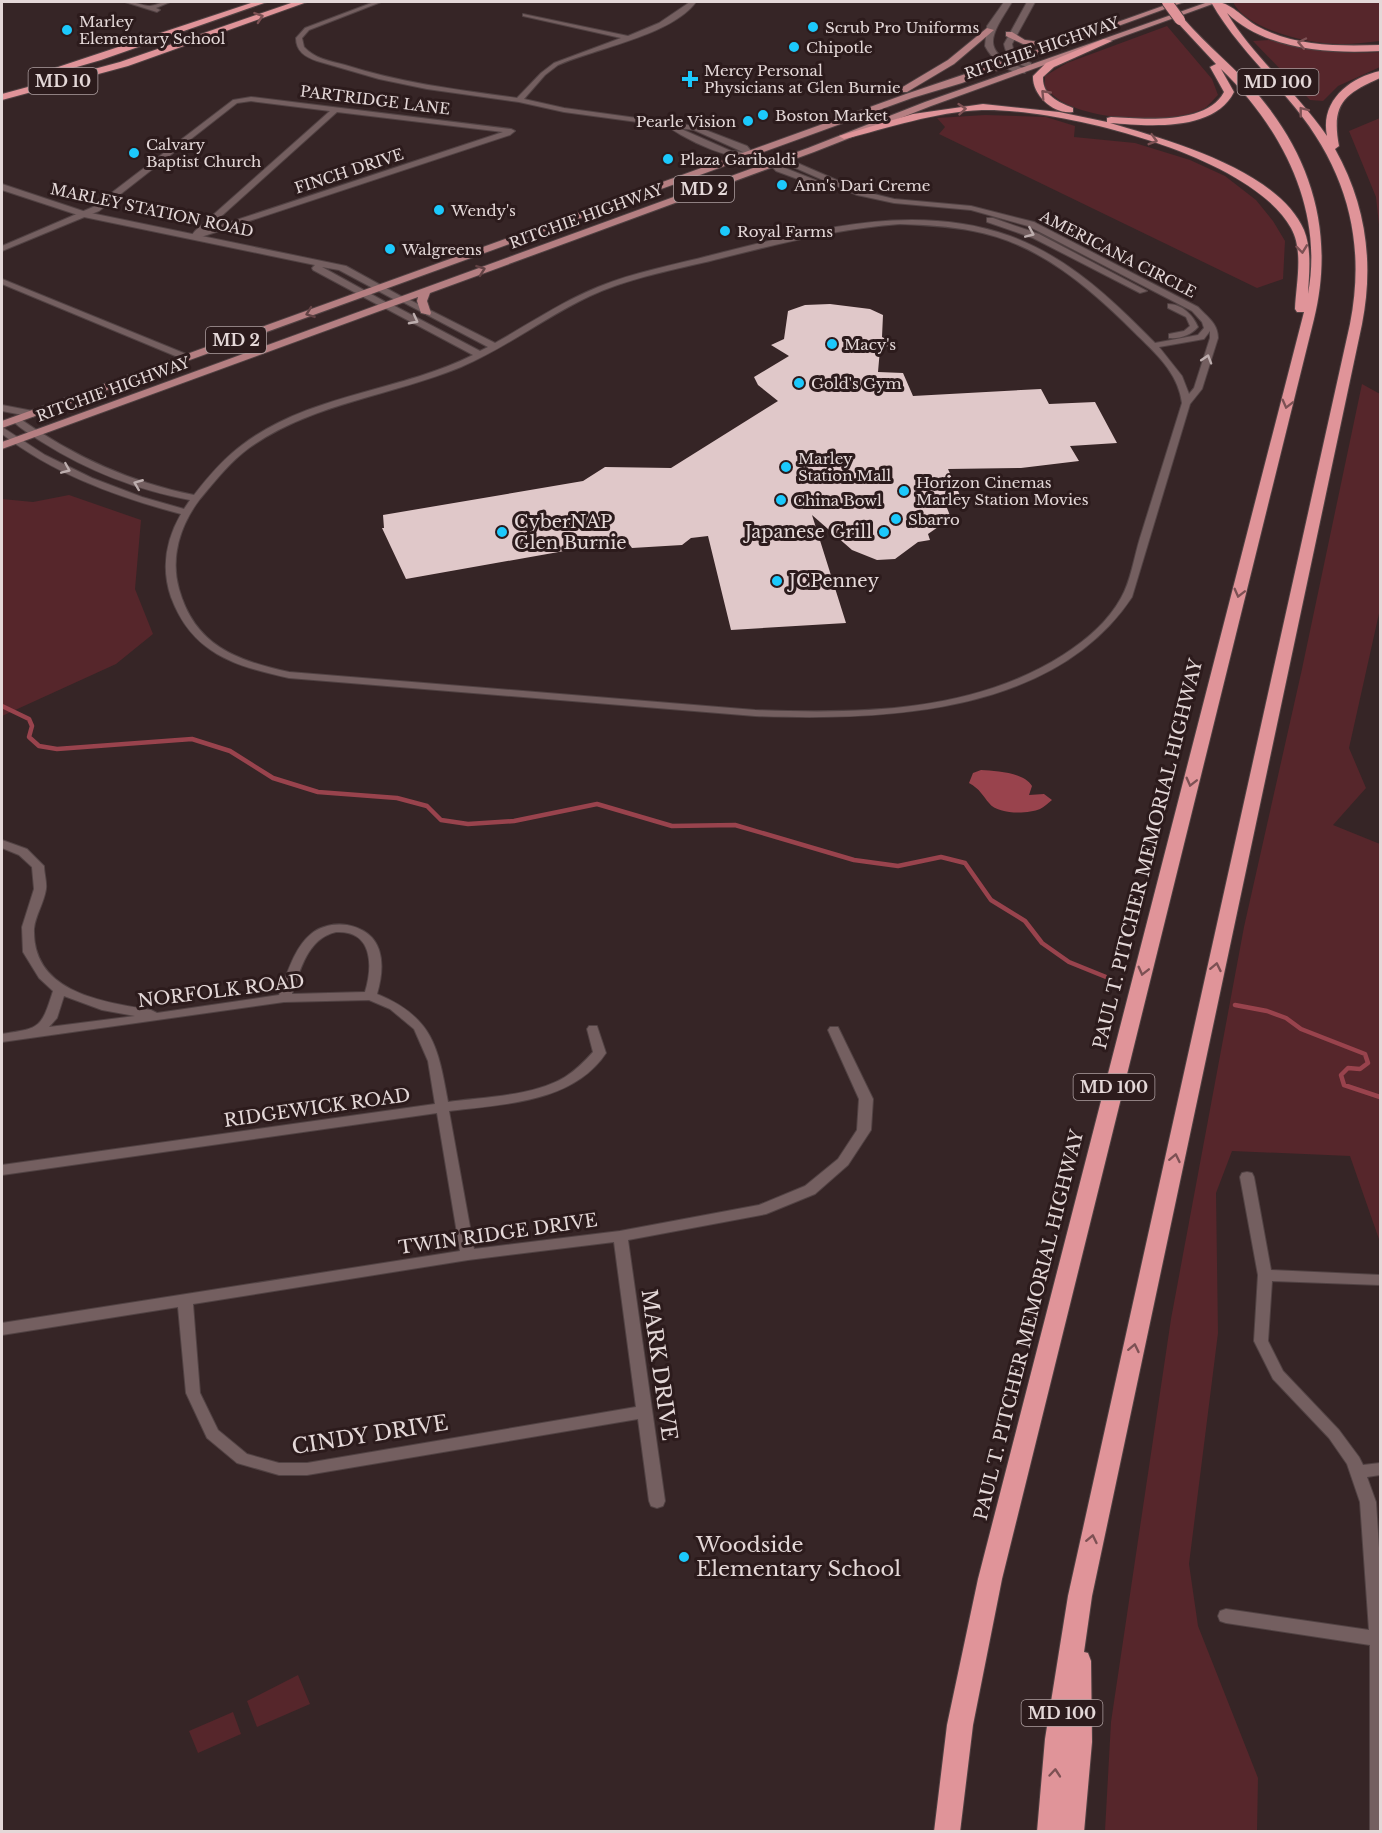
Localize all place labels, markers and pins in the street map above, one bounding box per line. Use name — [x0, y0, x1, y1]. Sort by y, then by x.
place label: Marley Elementary School — [79, 12, 226, 48]
place label: Scrub Pro Uniforms — [825, 18, 979, 37]
marker: Scrub Pro Uniforms — [806, 20, 820, 34]
marker: Marley Elementary School — [60, 23, 74, 37]
place label: Chipotle — [806, 38, 873, 57]
marker: Chipotle — [787, 40, 801, 54]
place label: Mercy Personal Physicians at Glen Burnie — [704, 61, 901, 97]
marker: Mercy Personal Physicians at Glen Burnie — [681, 70, 699, 88]
place label: Boston Market — [775, 106, 888, 125]
marker: Boston Market — [756, 108, 770, 122]
place label: Pearle Vision — [636, 112, 736, 131]
marker: Pearle Vision — [741, 114, 755, 128]
place label: Calvary Baptist Church — [146, 135, 261, 171]
marker: Calvary Baptist Church — [127, 146, 141, 160]
place label: Plaza Garibaldi — [680, 150, 796, 169]
marker: Plaza Garibaldi — [661, 152, 675, 166]
place label: Ann's Dari Creme — [793, 176, 930, 195]
marker: Ann's Dari Creme — [775, 178, 789, 192]
place label: Wendy's — [450, 201, 516, 220]
marker: Wendy's — [432, 203, 446, 217]
place label: Royal Farms — [737, 222, 833, 241]
marker: Royal Farms — [718, 224, 732, 238]
place label: Walgreens — [401, 240, 482, 259]
marker: Walgreens — [383, 242, 397, 256]
place label: Macy's — [844, 335, 896, 354]
marker: Macy's — [825, 337, 839, 351]
place label: Gold's Gym — [811, 374, 902, 393]
marker: Gold's Gym — [792, 376, 806, 390]
place label: Marley Station Mall — [798, 449, 891, 485]
marker: Marley Station Mall — [779, 460, 793, 474]
place label: Horizon Cinemas Marley Station Movies — [916, 473, 1089, 509]
marker: Horizon Cinemas Marley Station Movies — [897, 484, 911, 498]
place label: China Bowl — [793, 491, 882, 510]
marker: China Bowl — [774, 493, 788, 507]
place label: Sbarro — [908, 510, 960, 529]
place label: CyberNAP Glen Burnie — [514, 511, 627, 554]
marker: Sbarro — [889, 512, 903, 526]
place label: Japanese Grill — [743, 521, 872, 543]
marker: CyberNAP Glen Burnie — [495, 525, 509, 539]
marker: Japanese Grill — [877, 525, 891, 539]
place label: JCPenney — [787, 570, 879, 592]
marker: JCPenney — [770, 574, 784, 588]
place label: Woodside Elementary School — [695, 1532, 901, 1582]
marker: Woodside Elementary School — [677, 1550, 691, 1564]

